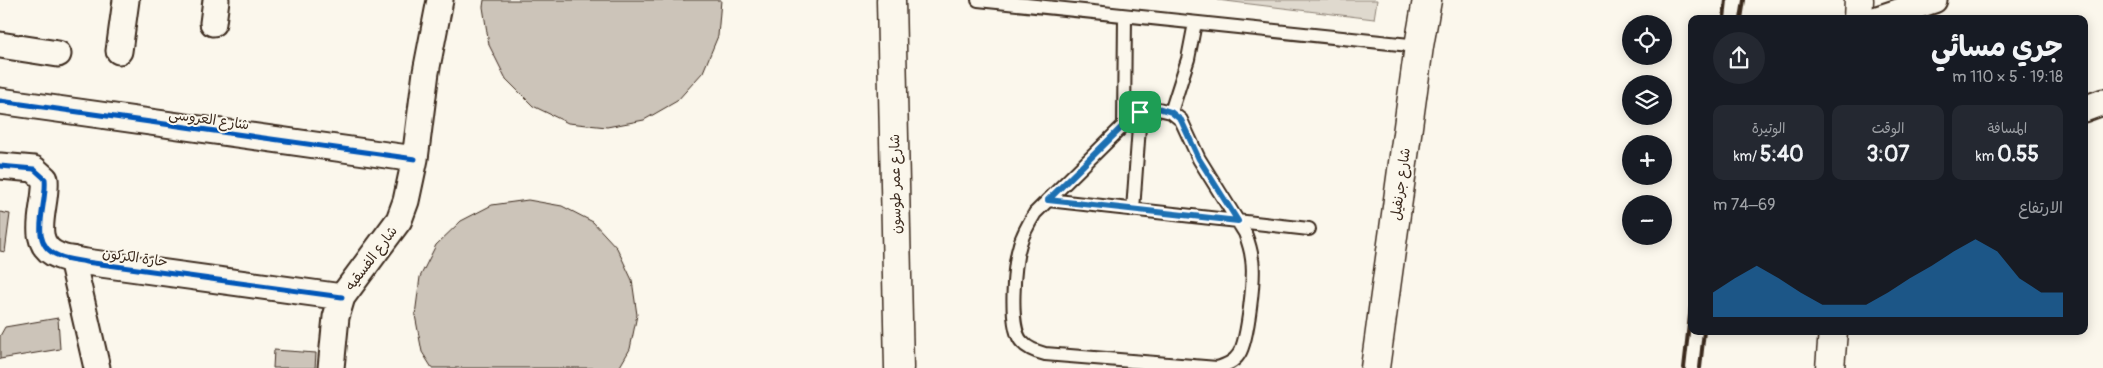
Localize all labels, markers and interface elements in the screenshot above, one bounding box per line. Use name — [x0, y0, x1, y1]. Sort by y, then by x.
map controls — [1622, 15, 1672, 245]
button: locate — [1622, 15, 1672, 65]
text: جري مسائي — [1931, 30, 2063, 65]
button: share — [1713, 32, 1765, 84]
text: 19:18 · 5 × 110 m — [1952, 67, 2063, 87]
button: layers — [1622, 75, 1672, 125]
pin — [1119, 91, 1161, 133]
icon: arrive — [1126, 98, 1154, 126]
street label: شارع العروسى — [167, 105, 250, 135]
text: الوتيرة — [1752, 120, 1786, 137]
text: الوقت — [1872, 120, 1904, 137]
text: المسافة — [1987, 120, 2027, 137]
street label: شارع عمر طوسون — [886, 134, 906, 234]
button: + — [1622, 135, 1672, 185]
text: 5:40 — [1760, 141, 1804, 168]
text: 3:07 — [1867, 141, 1909, 168]
text: 0.55 — [1997, 141, 2039, 168]
street label: شارع جرنفيل — [1387, 147, 1415, 222]
text: /km — [1734, 148, 1760, 165]
text: km — [1976, 148, 1997, 165]
button: − — [1622, 195, 1672, 245]
text: 69–74 m — [1713, 195, 1775, 215]
text: الارتفاع — [2018, 198, 2063, 218]
street label: شارع الفسقيه — [342, 223, 402, 294]
street label: حارة الكركون — [101, 244, 169, 271]

